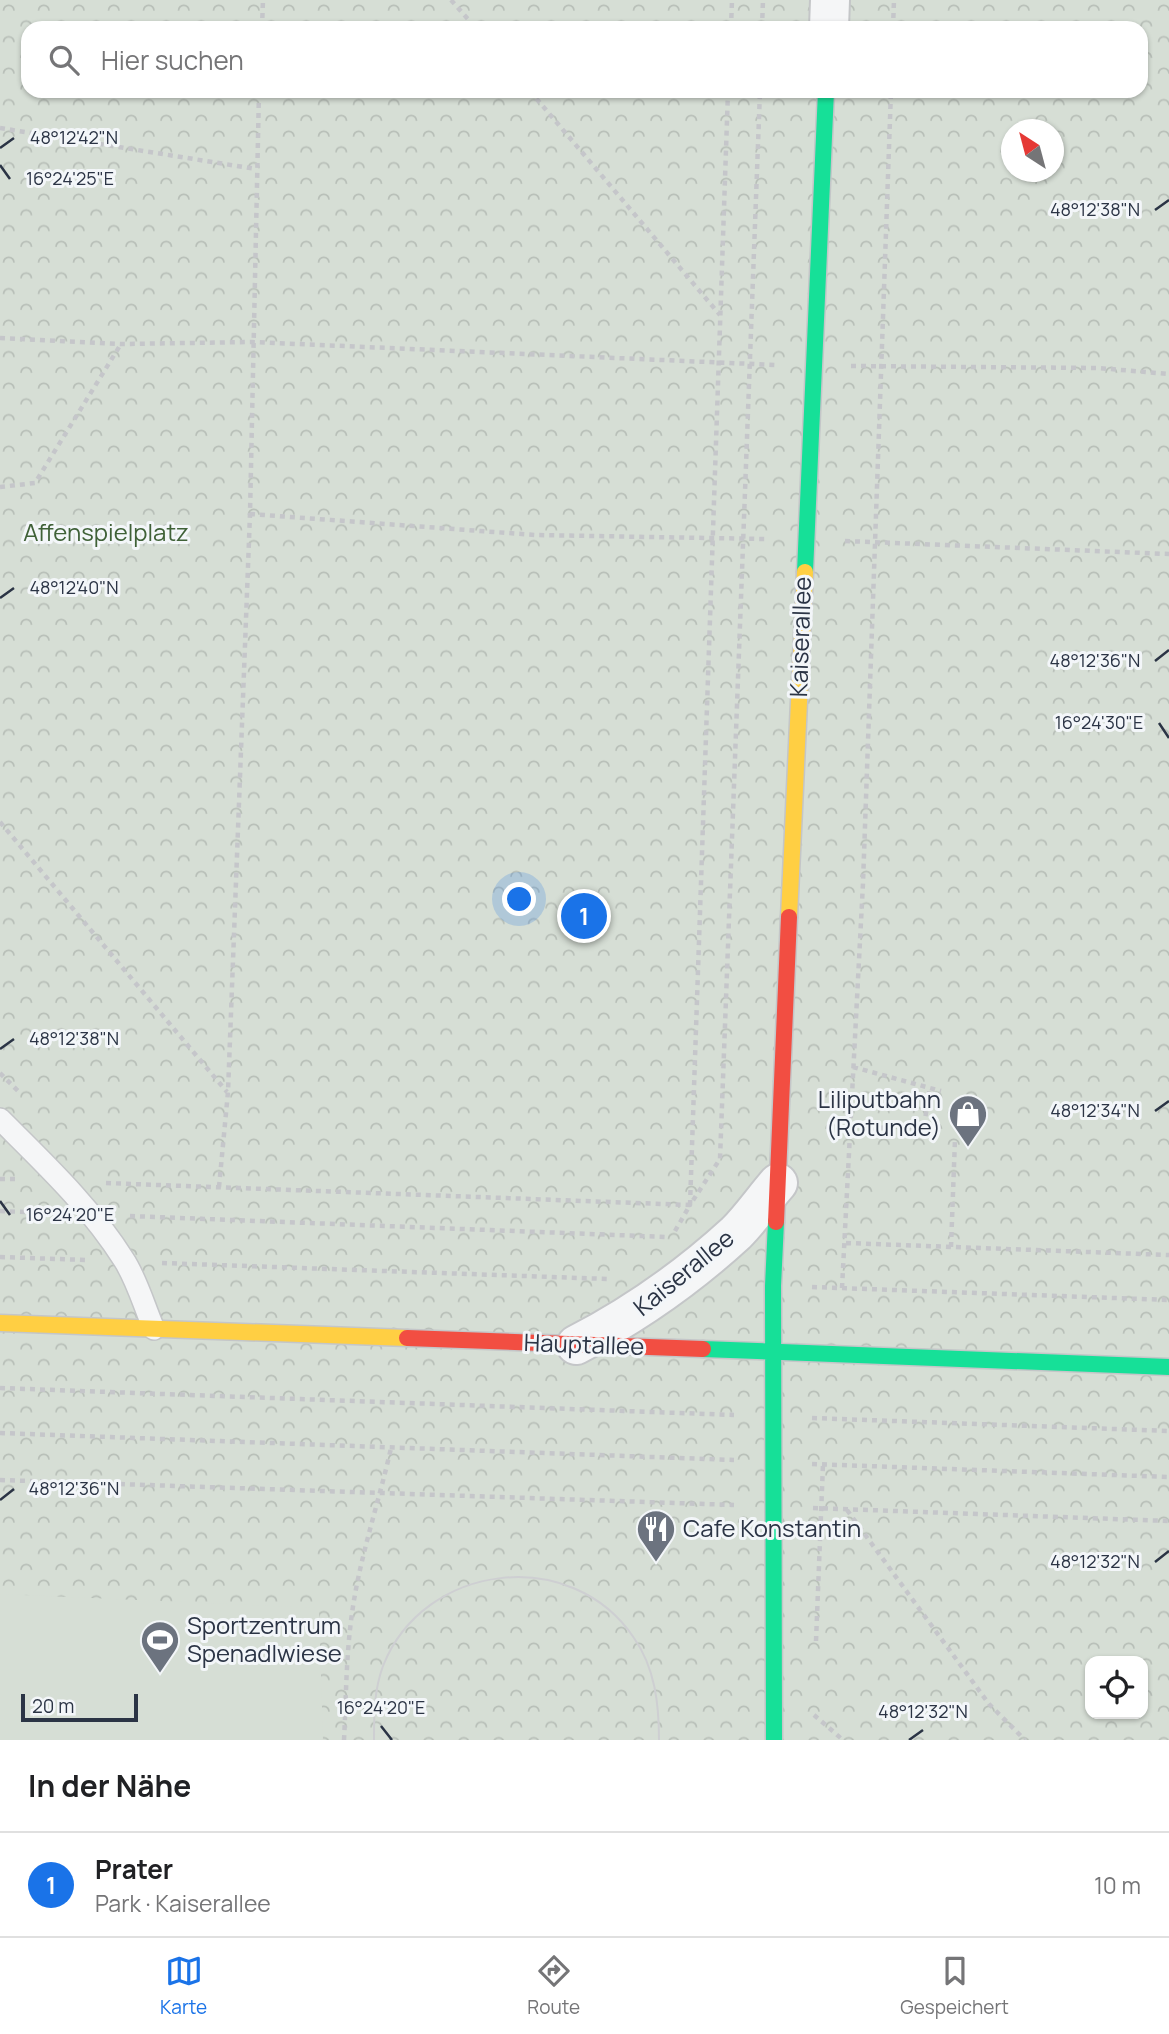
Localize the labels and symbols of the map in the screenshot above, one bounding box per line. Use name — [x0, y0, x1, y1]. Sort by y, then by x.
north arrow — [1001, 119, 1064, 182]
text: 48°12'42"N — [30, 125, 118, 149]
text: 16°24'25"E — [26, 166, 114, 190]
text: 48°12'38"N — [1050, 197, 1140, 221]
park label: Affenspielplatz — [23, 515, 189, 548]
text: 48°12'40"N — [29, 575, 119, 599]
street label: Kaiserallee — [781, 576, 818, 698]
text: 48°12'36"N — [1050, 648, 1140, 672]
text: 16°24'30"E — [1055, 710, 1143, 734]
your location — [502, 882, 536, 916]
pin: 1 — [561, 890, 607, 942]
text: 48°12'38"N — [29, 1026, 119, 1050]
place label: Liliputbahn (Rotunde) — [818, 1082, 941, 1143]
shop icon: Liliputbahn (Rotunde) — [947, 1093, 989, 1148]
text: 48°12'34"N — [1050, 1098, 1140, 1122]
text: 16°24'20"E — [26, 1202, 114, 1226]
street label: Kaiserallee — [626, 1221, 740, 1323]
street label: Hauptallee — [523, 1325, 645, 1362]
text: 48°12'36"N — [29, 1476, 119, 1500]
restaurant icon: Cafe Konstantin — [635, 1508, 677, 1563]
place label: Cafe Konstantin — [683, 1511, 861, 1544]
text: 48°12'32"N — [1050, 1549, 1140, 1573]
place label: Sportzentrum Spenadlwiese — [187, 1608, 342, 1669]
sports icon: Sportzentrum Spenadlwiese — [139, 1619, 181, 1674]
scale bar — [21, 1691, 138, 1723]
text: 16°24'20"E — [337, 1695, 425, 1719]
text: 48°12'32"N — [878, 1699, 968, 1723]

